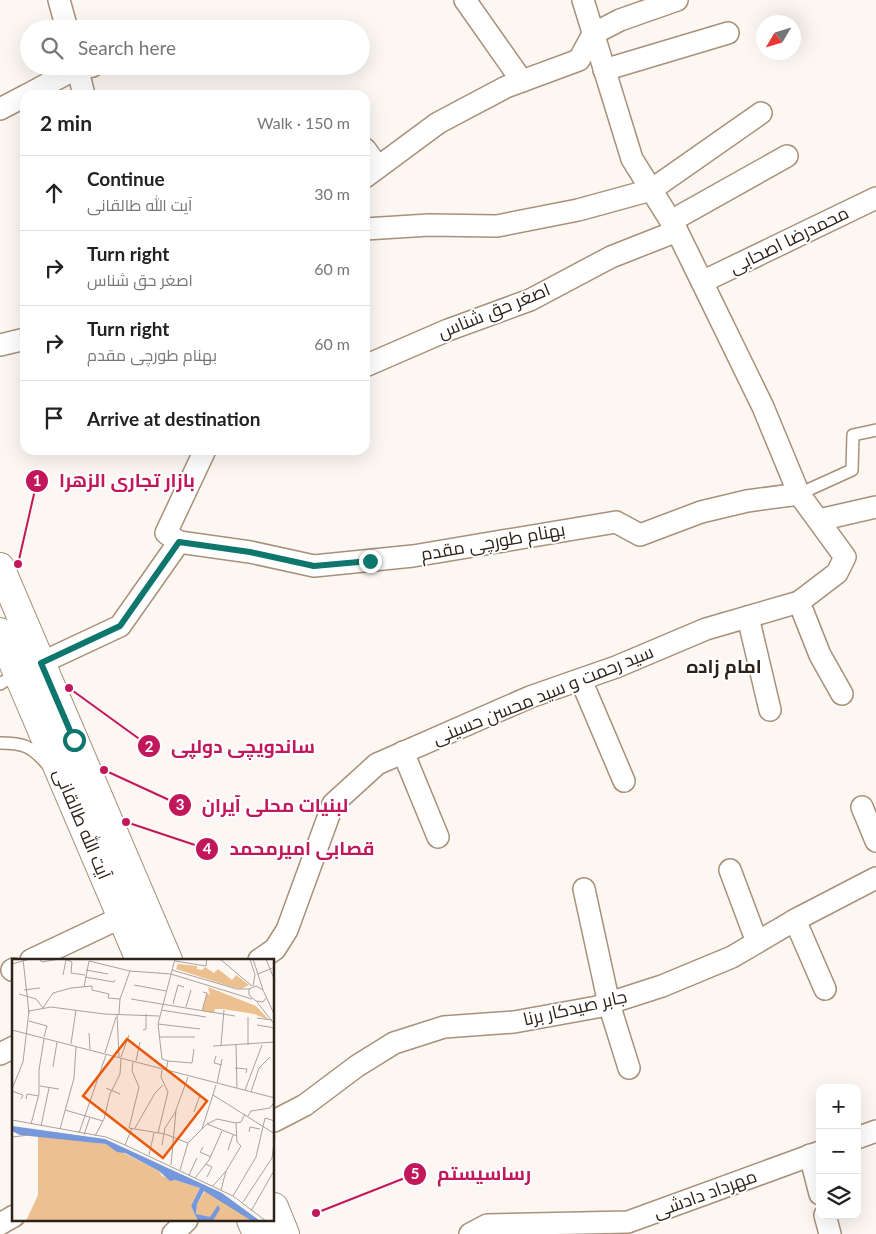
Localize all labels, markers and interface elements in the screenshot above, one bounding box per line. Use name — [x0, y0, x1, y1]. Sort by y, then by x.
north arrow — [756, 15, 801, 60]
search box — [20, 20, 370, 75]
icon: search — [38, 34, 66, 62]
text: Search here — [78, 36, 176, 59]
text: 2 min — [40, 110, 92, 135]
text: Walk · 150 m — [257, 113, 350, 132]
text: Continue — [87, 167, 165, 190]
icon: ahead — [40, 179, 68, 207]
text: 30 m — [314, 184, 350, 203]
text: آیت الله طالقانی — [87, 195, 192, 214]
street label: محمدرضا اصحابی — [725, 201, 852, 278]
text: Turn right — [87, 242, 169, 265]
icon: right — [40, 254, 68, 282]
text: 60 m — [314, 259, 350, 278]
text: اصغر حق شناس — [87, 270, 193, 289]
street label: اصغر حق شناس — [434, 278, 554, 344]
text: Turn right — [87, 317, 169, 340]
icon: right — [40, 329, 68, 357]
text: 60 m — [314, 334, 350, 353]
text: بهنام طورچی مقدم — [87, 345, 217, 364]
icon: arrive — [40, 404, 68, 432]
text: Arrive at destination — [87, 407, 260, 430]
callout: بازار تجاری الزهرا — [24, 464, 205, 498]
text: بازار تجاری الزهرا — [59, 468, 195, 493]
text: 1 — [33, 471, 41, 489]
street label: بهنام طورچی مقدم — [419, 517, 567, 567]
route end — [359, 550, 382, 573]
street label: سید رحمت و سید محسن حسینی — [429, 640, 657, 749]
district label: امام زاده — [686, 654, 762, 680]
route start — [63, 729, 86, 752]
callout: ساندویچی دولپی — [136, 729, 325, 763]
text: ساندویچی دولپی — [171, 734, 315, 760]
text: 2 — [145, 737, 154, 755]
street label: آیت الله طالقانی — [49, 765, 116, 883]
callout: لبنیات محلی آیران — [167, 788, 359, 822]
text: لبنیات محلی آیران — [202, 793, 348, 817]
text: 3 — [176, 795, 184, 813]
callout: قصابی امیرمحمد — [194, 832, 384, 866]
text: قصابی امیرمحمد — [230, 836, 374, 860]
text: 4 — [203, 839, 212, 857]
inset map — [12, 959, 275, 1222]
street label: جابر صیدکار برنا — [521, 984, 629, 1031]
map controls — [816, 1084, 861, 1219]
button: + — [816, 1084, 861, 1129]
button: − — [816, 1129, 861, 1174]
callout: رساسیستم — [402, 1157, 541, 1191]
text: رساسیستم — [437, 1161, 531, 1187]
text: 5 — [411, 1164, 419, 1182]
street label: مهرداد دادشی — [650, 1164, 760, 1223]
button: layers — [816, 1174, 861, 1219]

